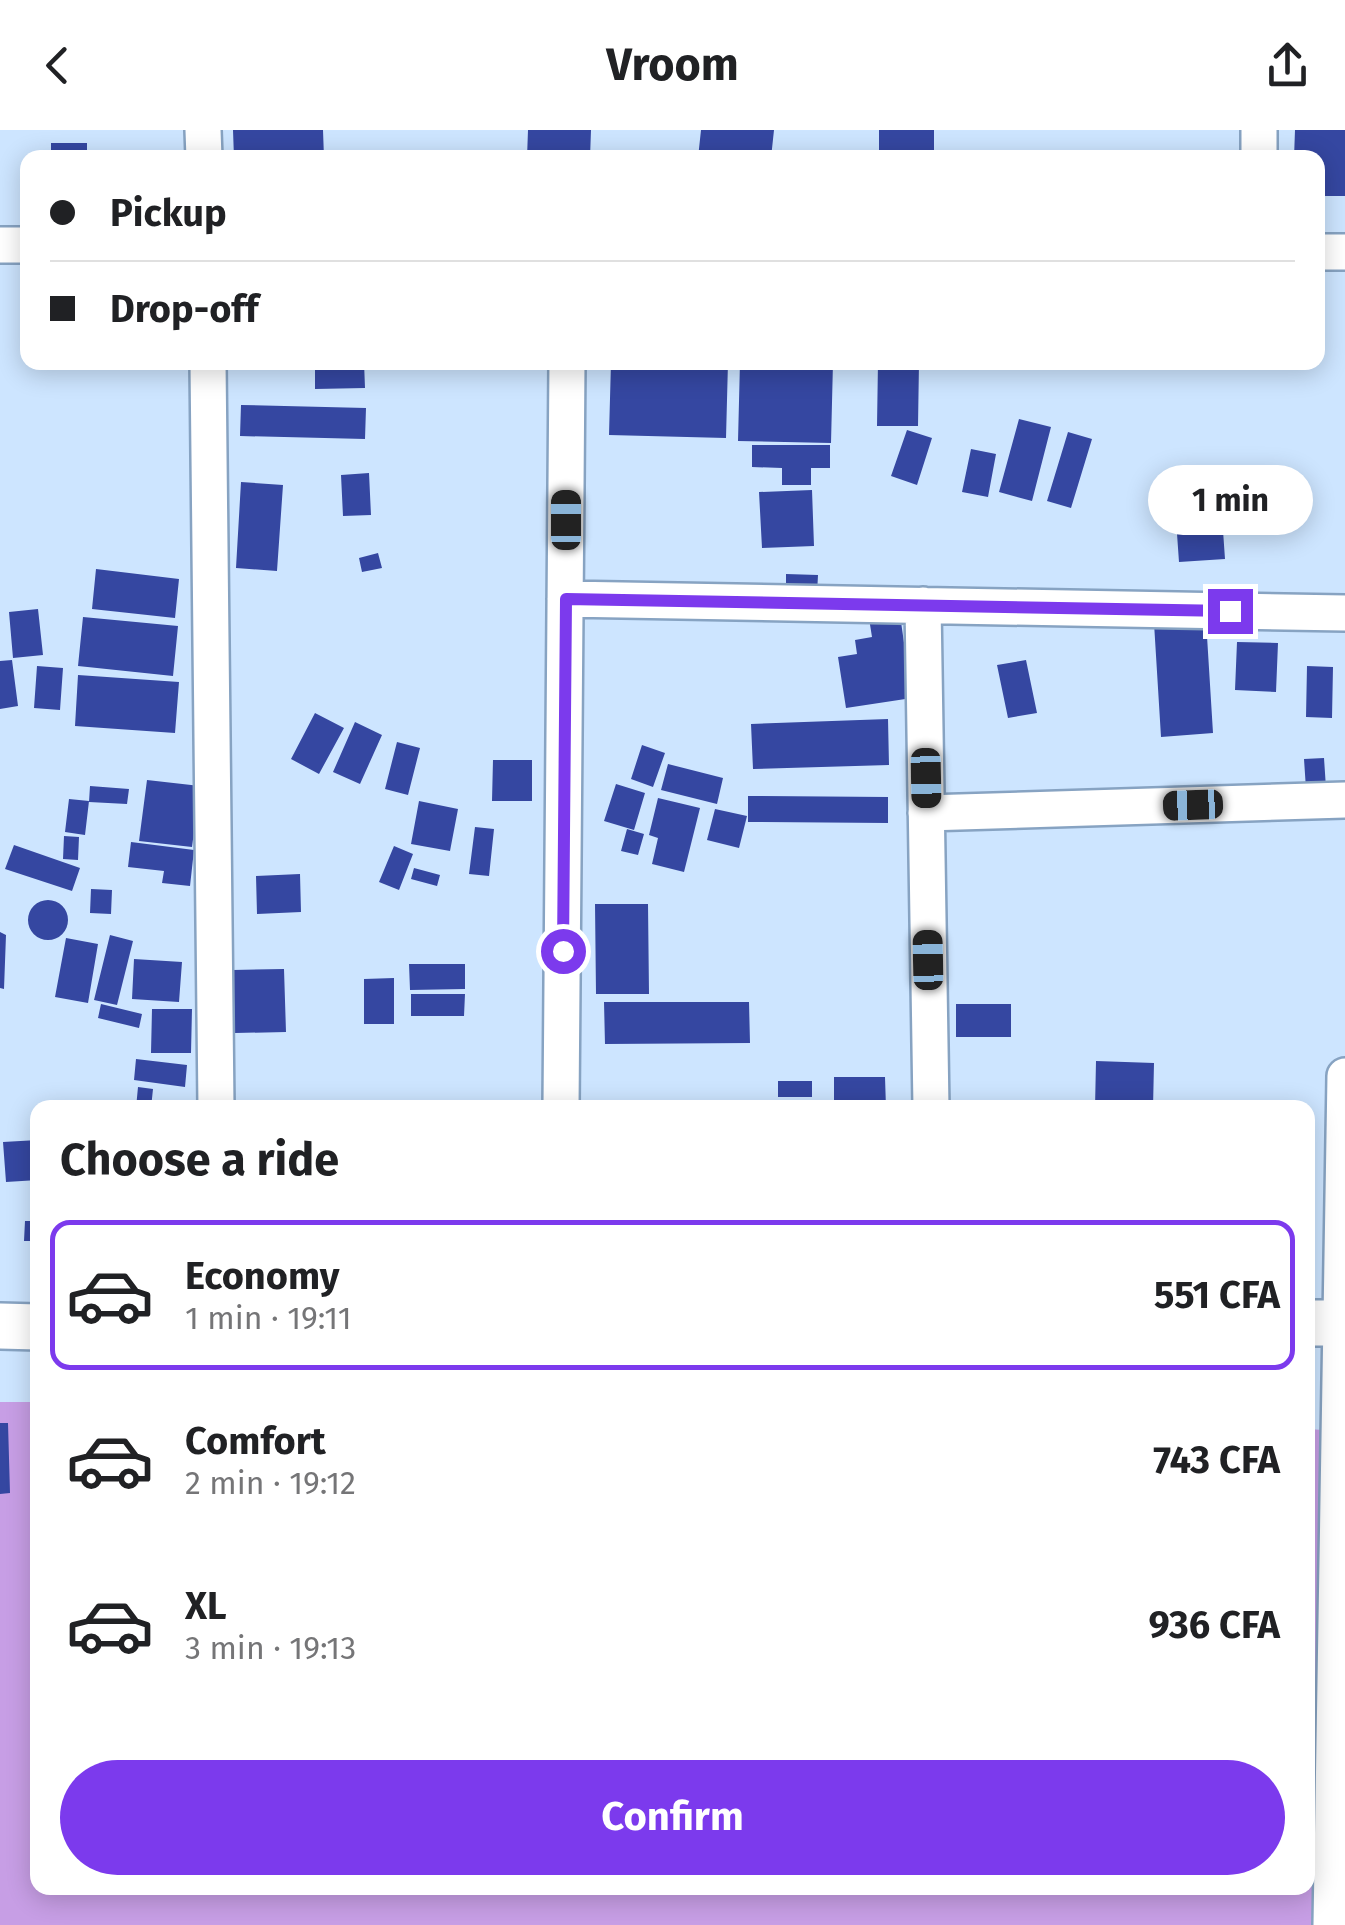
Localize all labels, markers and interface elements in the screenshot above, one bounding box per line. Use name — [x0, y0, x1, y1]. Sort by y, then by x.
icon: back — [30, 38, 85, 93]
text: Vroom — [606, 38, 739, 92]
icon: share — [1260, 38, 1315, 93]
text: Pickup — [110, 190, 227, 236]
text: Drop-off — [110, 286, 258, 332]
callout: 1 min — [1148, 466, 1312, 536]
text: 1 min — [1192, 481, 1269, 519]
car — [551, 490, 581, 550]
route end — [1208, 589, 1253, 634]
car — [910, 748, 942, 808]
car — [1162, 789, 1224, 821]
route start — [541, 929, 586, 974]
car — [912, 930, 944, 990]
text: Choose a ride — [60, 1133, 339, 1187]
icon: car — [65, 1250, 155, 1340]
text: Economy — [185, 1253, 340, 1299]
text: 551 CFA — [1154, 1272, 1280, 1318]
text: 1 min · 19:11 — [185, 1299, 352, 1337]
icon: car — [65, 1415, 155, 1505]
text: Comfort — [185, 1418, 326, 1464]
text: 743 CFA — [1153, 1437, 1280, 1483]
text: 2 min · 19:12 — [185, 1464, 356, 1502]
icon: car — [65, 1580, 155, 1670]
text: XL — [185, 1583, 227, 1629]
text: 936 CFA — [1148, 1602, 1280, 1648]
text: 3 min · 19:13 — [185, 1629, 356, 1667]
button: Confirm — [60, 1760, 1285, 1875]

